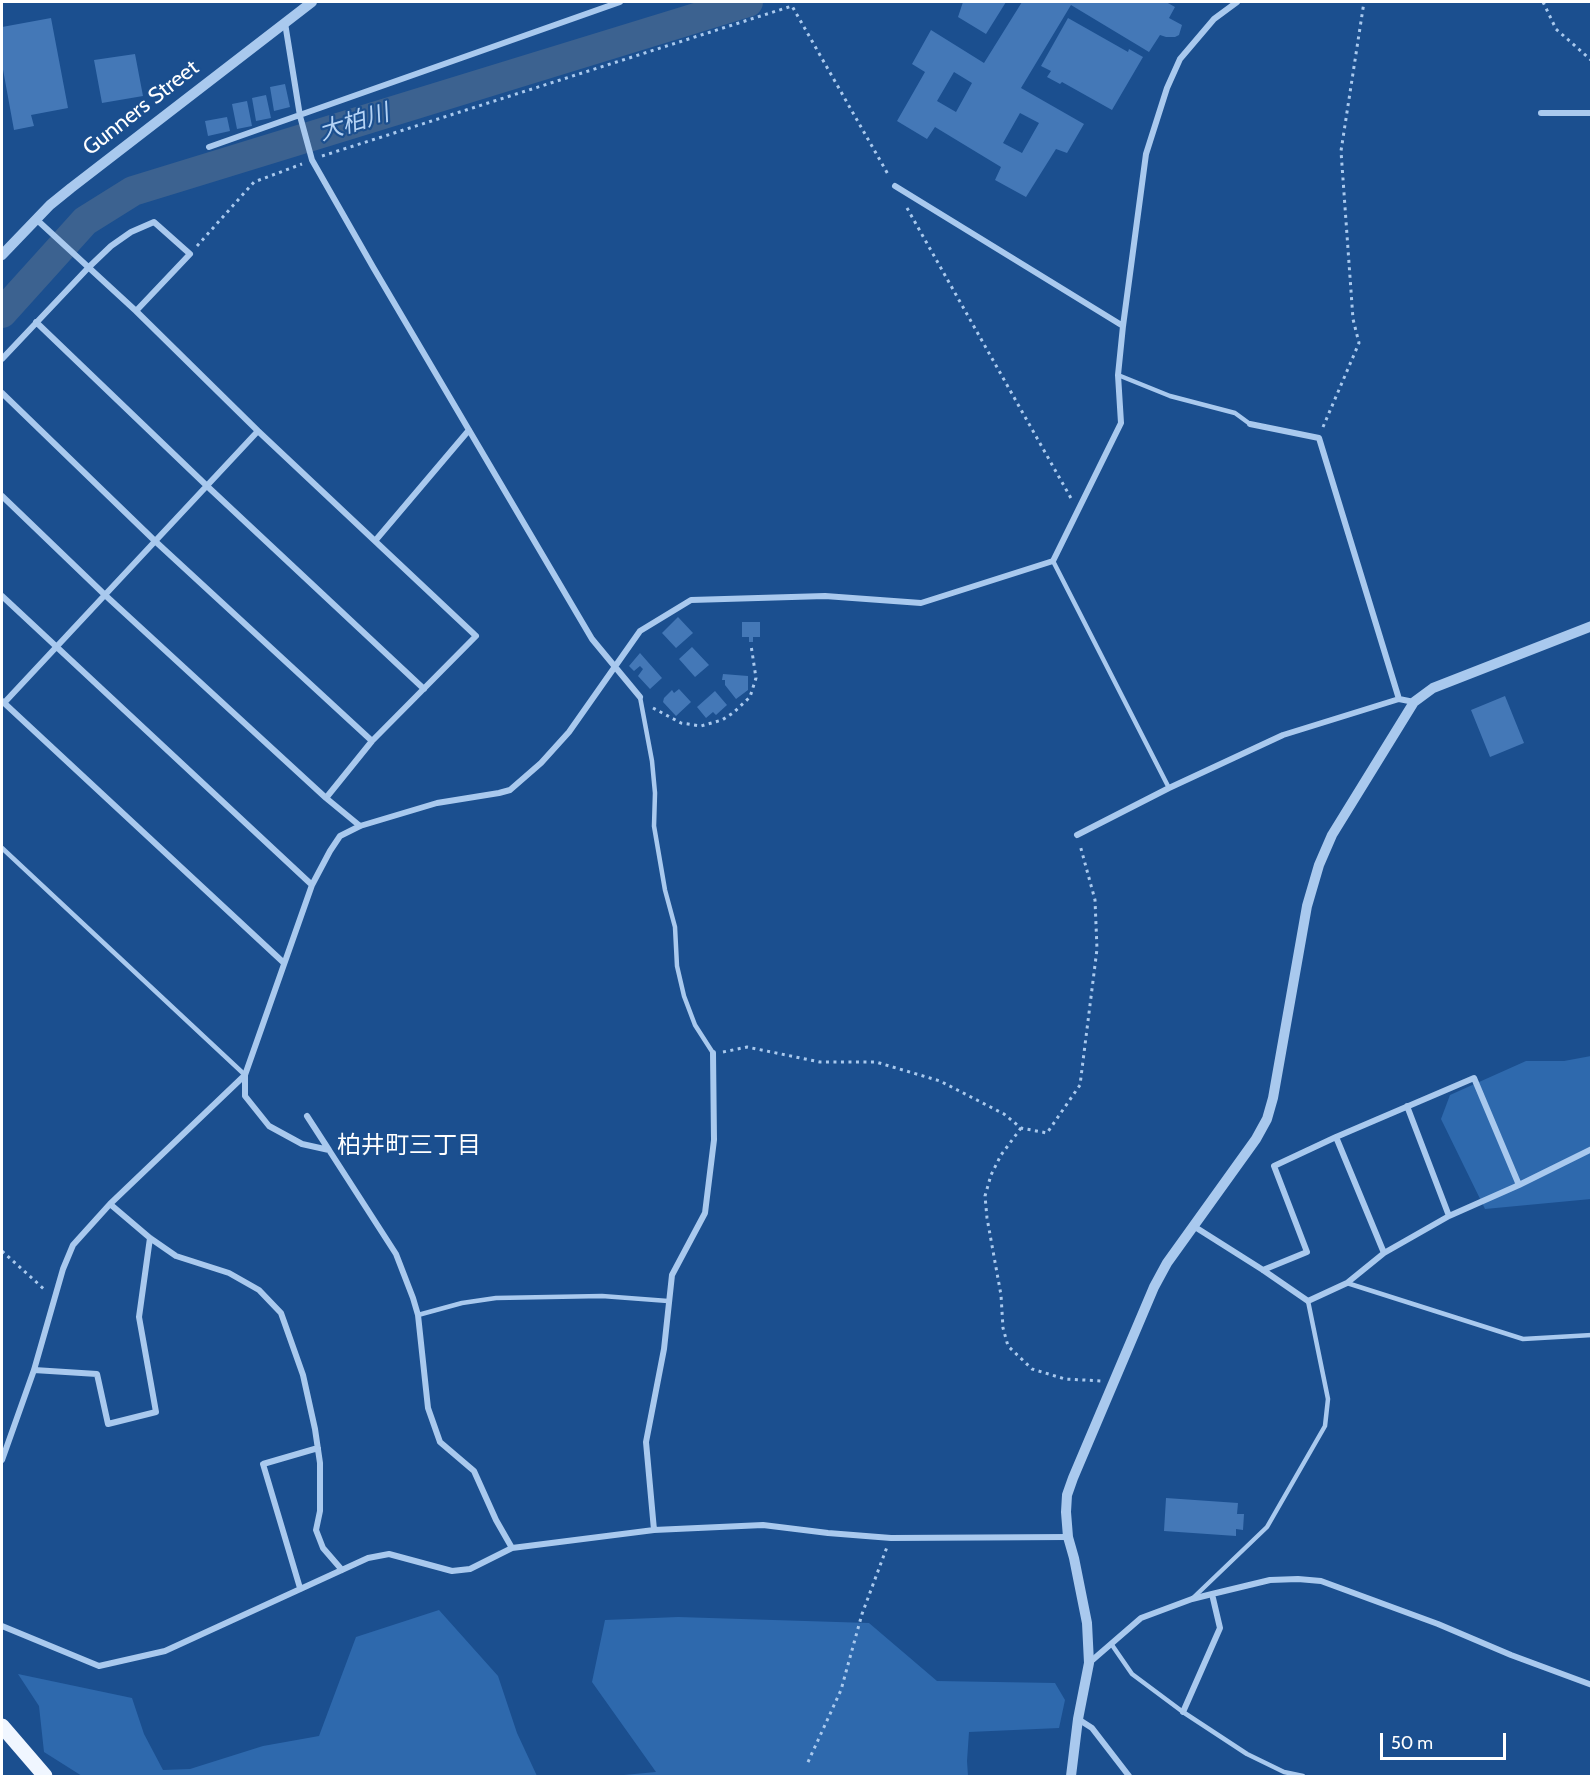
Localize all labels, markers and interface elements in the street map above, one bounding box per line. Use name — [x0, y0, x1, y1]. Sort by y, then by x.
street label: Gunners Street — [78, 55, 204, 161]
water label: 大柏川 — [315, 99, 393, 147]
district label: 柏井町三丁目 — [337, 1132, 481, 1160]
scale bar — [1383, 1721, 1509, 1759]
text: 50 m — [1391, 1732, 1433, 1754]

